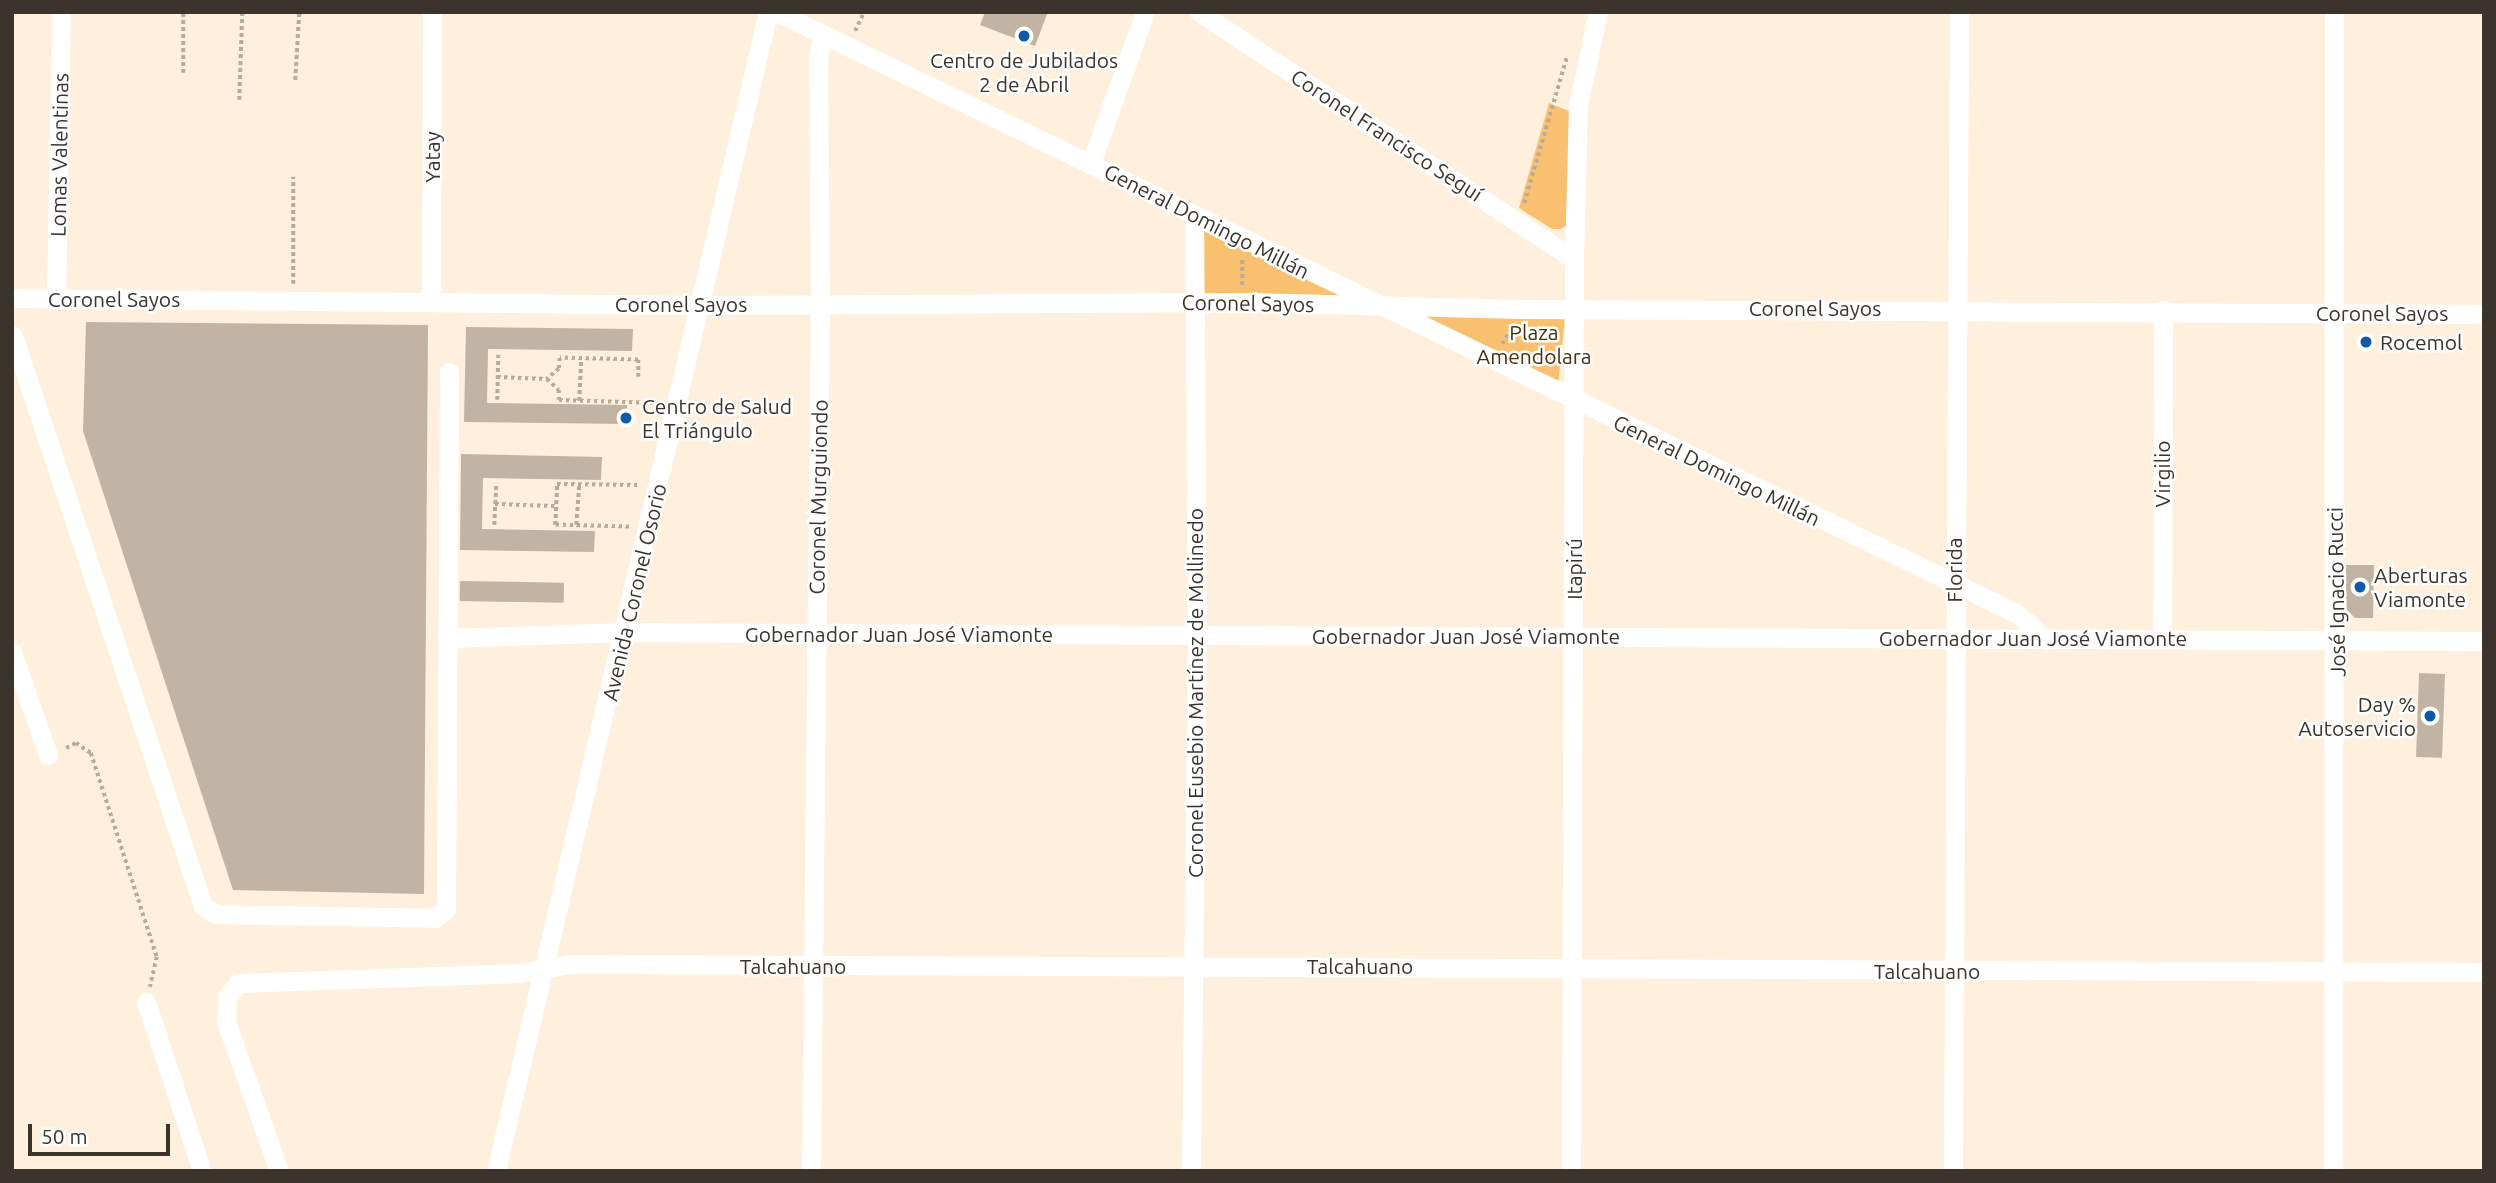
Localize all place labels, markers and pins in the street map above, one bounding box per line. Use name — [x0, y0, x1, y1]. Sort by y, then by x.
marker: Centro de Jubilados 2 de Abril — [1016, 28, 1032, 44]
place label: Centro de Jubilados 2 de Abril — [930, 47, 1118, 97]
place label: Rocemol — [2380, 329, 2463, 355]
marker: Rocemol — [2358, 334, 2374, 350]
place label: Centro de Salud El Triángulo — [642, 393, 792, 443]
marker: Centro de Salud El Triángulo — [616, 408, 636, 428]
place label: Aberturas Viamonte — [2374, 562, 2468, 612]
marker: Aberturas Viamonte — [2352, 579, 2368, 595]
place label: Day % Autoservicio — [2298, 691, 2416, 741]
marker: Day % Autoservicio — [2422, 708, 2438, 724]

